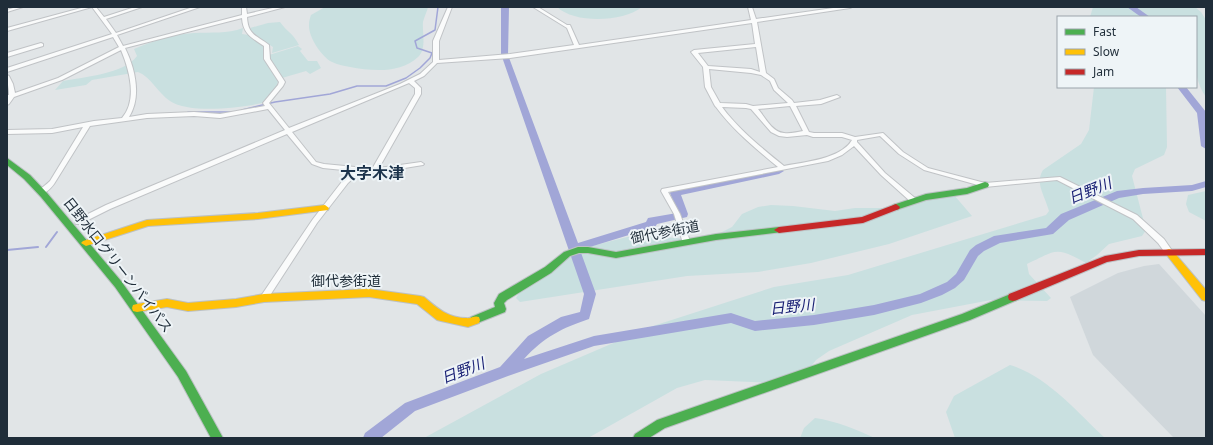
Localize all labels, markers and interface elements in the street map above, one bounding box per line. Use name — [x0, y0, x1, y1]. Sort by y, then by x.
legend — [1057, 16, 1197, 88]
text: Fast — [1093, 23, 1117, 40]
text: Slow — [1093, 43, 1120, 60]
text: Jam — [1092, 63, 1114, 80]
district label: 大字木津 — [340, 162, 404, 184]
water label: 日野川 — [1065, 172, 1116, 208]
street label: 日野水口グリーンバイパス — [59, 193, 177, 336]
street label: 御代参街道 — [629, 216, 701, 248]
street label: 御代参街道 — [311, 271, 381, 290]
water label: 日野川 — [768, 294, 817, 318]
water label: 日野川 — [438, 352, 489, 387]

